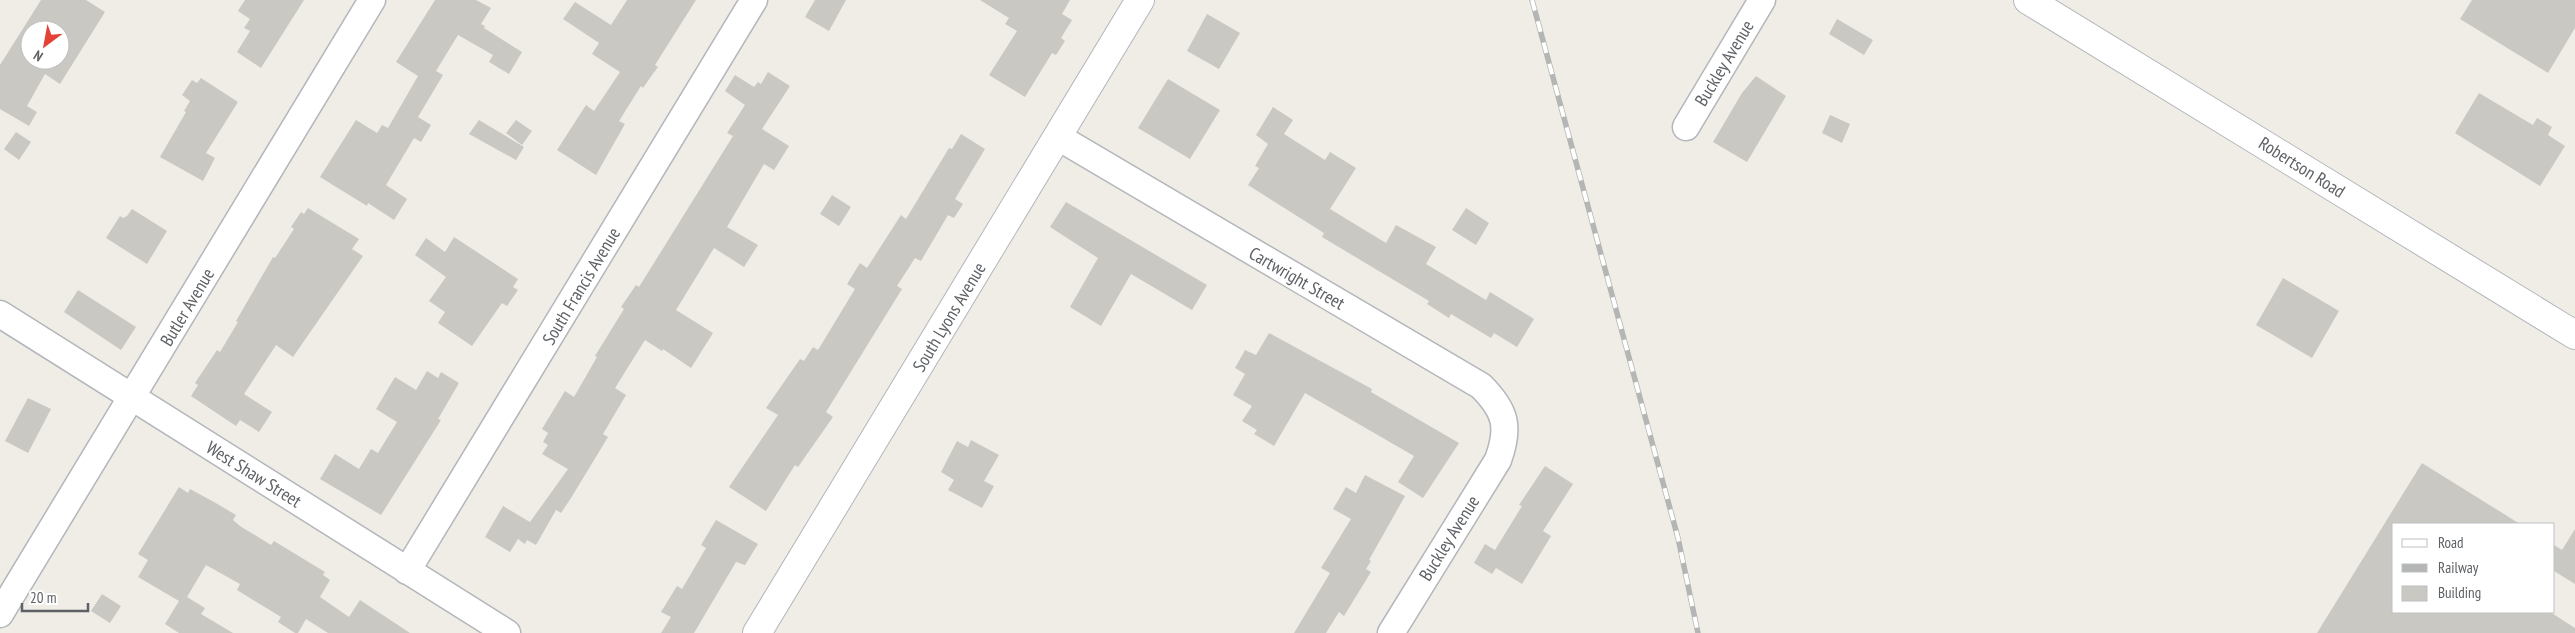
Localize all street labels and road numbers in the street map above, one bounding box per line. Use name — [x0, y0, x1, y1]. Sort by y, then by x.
street label: Buckley Avenue — [1689, 16, 1759, 110]
street label: Robertson Road — [2255, 131, 2349, 203]
street label: South Francis Avenue — [537, 223, 625, 349]
street label: Cartwright Street — [1245, 241, 1349, 315]
street label: South Lyons Avenue — [907, 258, 991, 376]
street label: Butler Avenue — [155, 264, 219, 350]
street label: West Shaw Street — [202, 436, 306, 512]
street label: Buckley Avenue — [1414, 491, 1484, 585]

